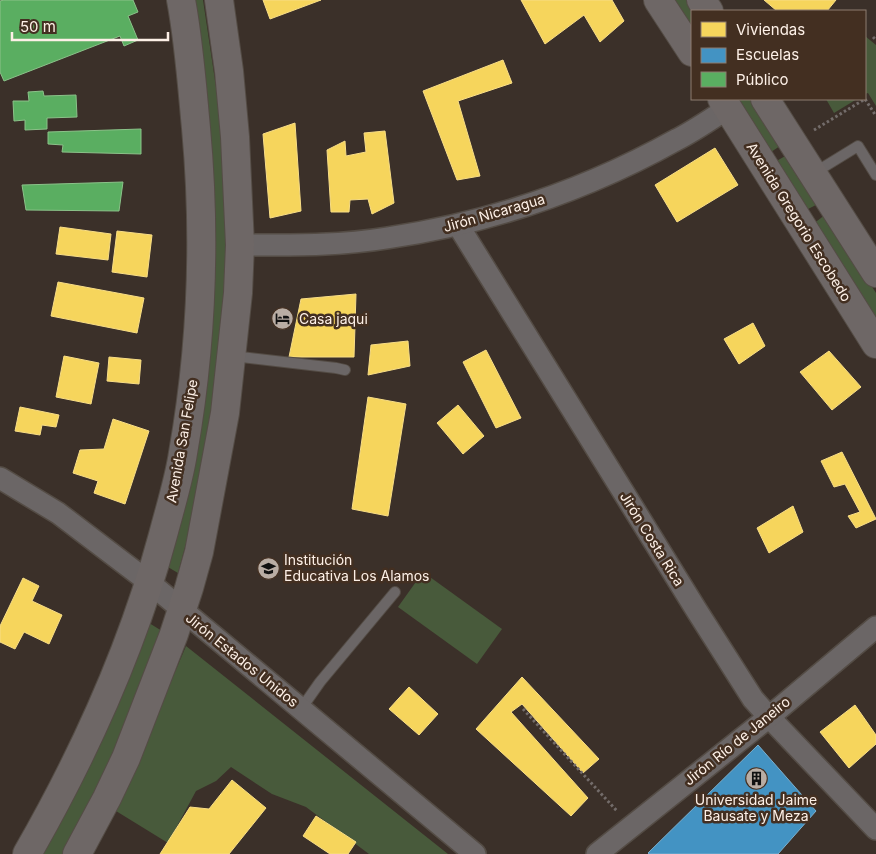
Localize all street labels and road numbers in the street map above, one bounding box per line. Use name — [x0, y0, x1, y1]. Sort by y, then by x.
street label: Avenida Gregorio Escobedo — [743, 139, 855, 304]
street label: Jirón Nicaragua — [441, 190, 547, 235]
street label: Avenida San Felipe — [162, 378, 201, 504]
street label: Jirón Costa Rica — [617, 488, 688, 589]
street label: Jirón Estados Unidos — [183, 609, 302, 710]
street label: Jirón Río de Janeiro — [680, 693, 793, 789]

